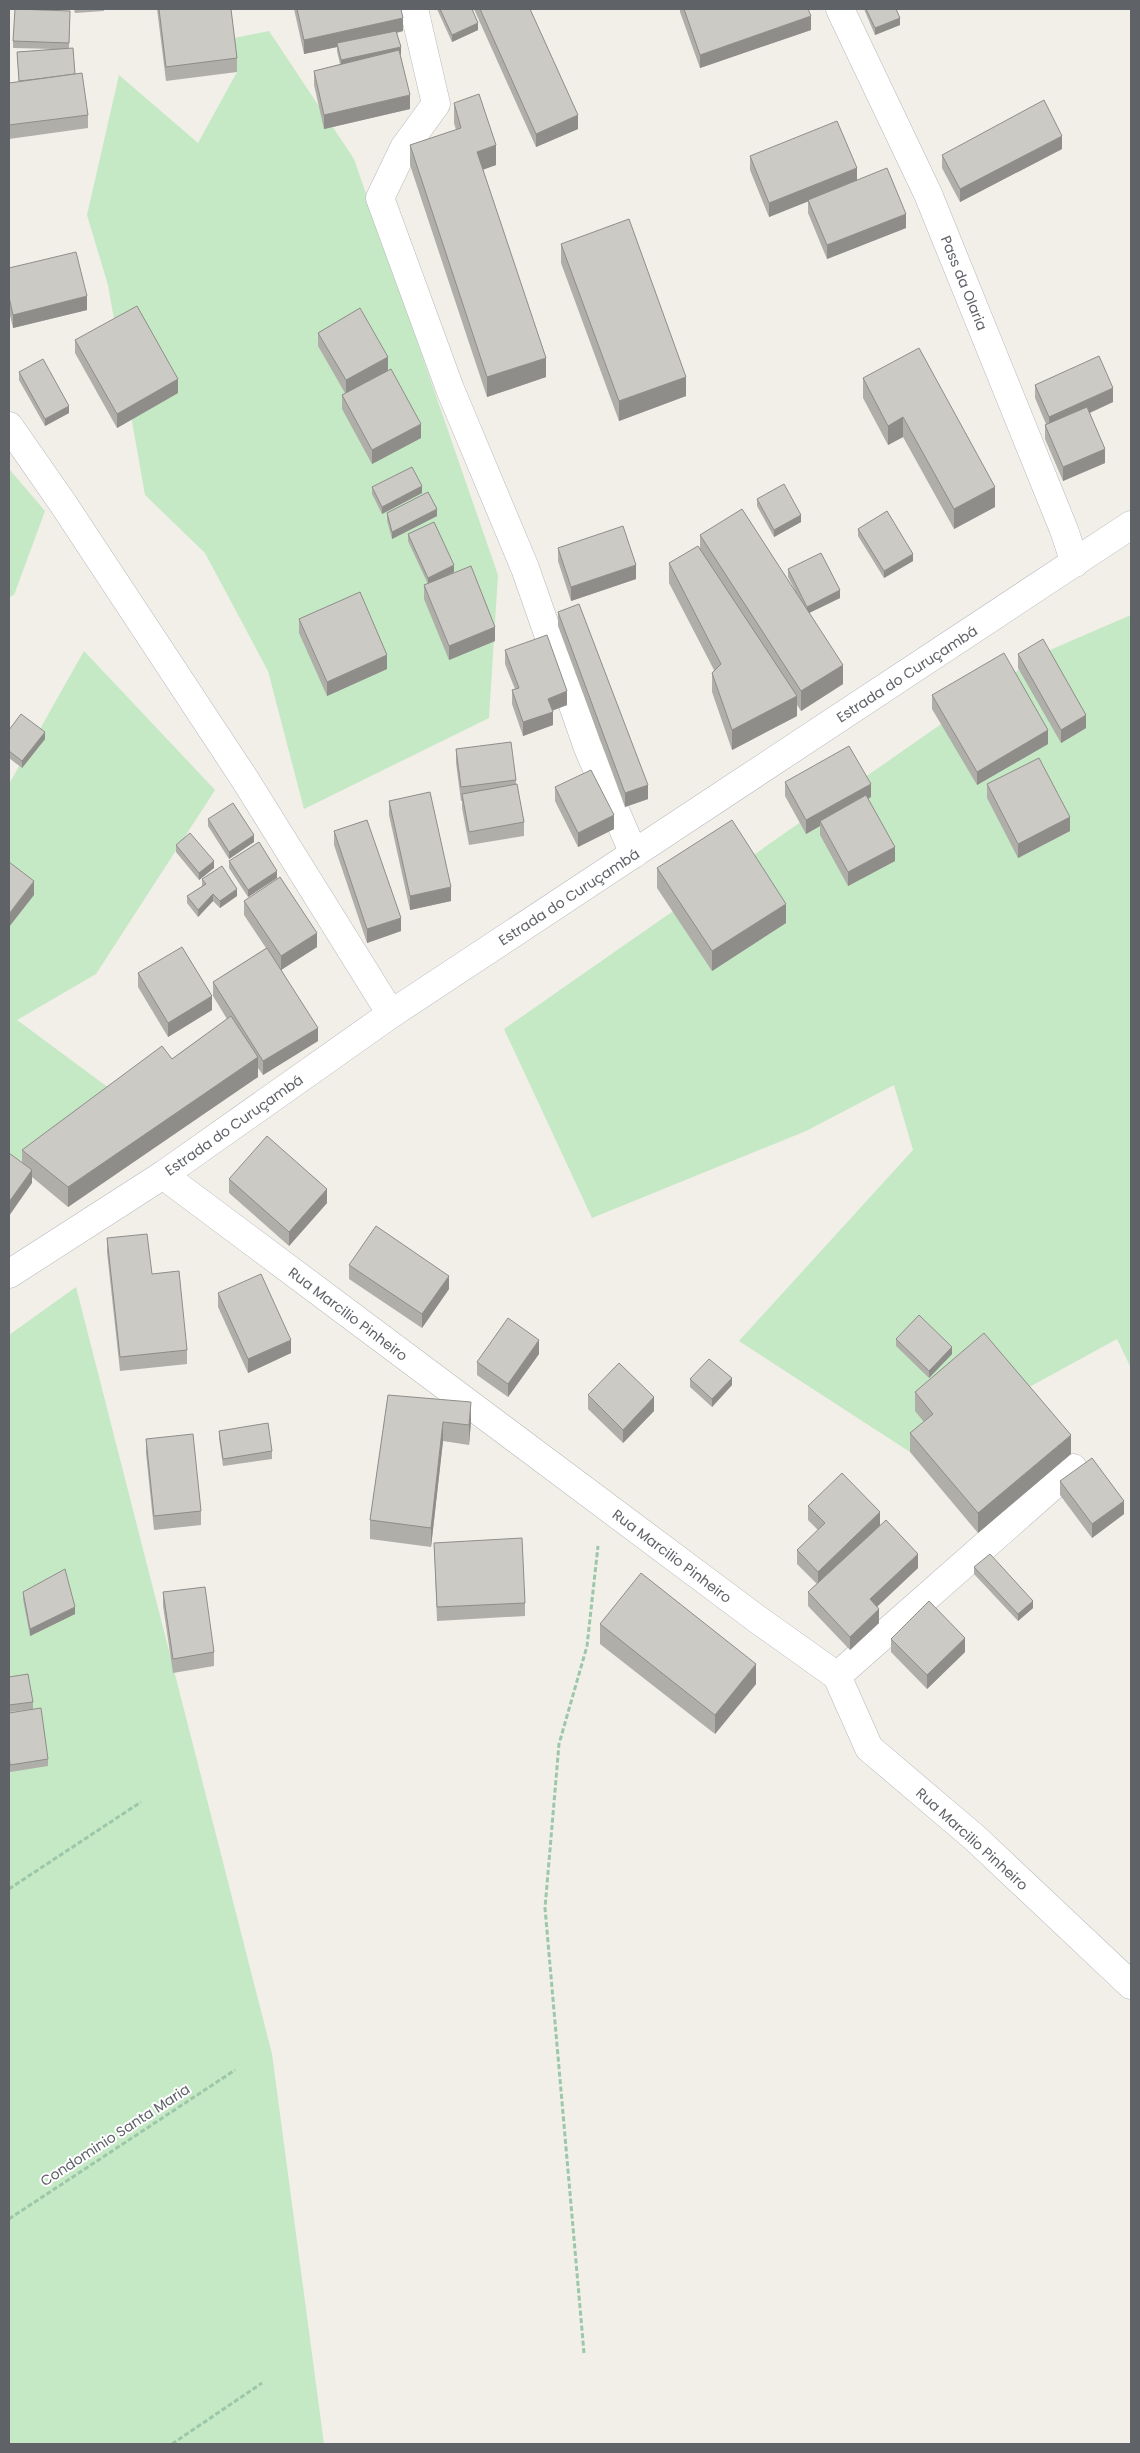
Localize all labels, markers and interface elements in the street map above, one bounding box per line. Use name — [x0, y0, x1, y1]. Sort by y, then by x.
street label: Pass da Olaria — [936, 233, 992, 333]
street label: Estrada do Curuçambá — [833, 621, 981, 727]
street label: Estrada do Curuçambá — [495, 844, 643, 950]
street label: Estrada do Curuçambá — [161, 1070, 307, 1180]
street label: Rua Marcilio Pinheiro — [284, 1262, 412, 1366]
street label: Rua Marcilio Pinheiro — [608, 1504, 736, 1608]
street label: Rua Marcilio Pinheiro — [912, 1783, 1032, 1895]
street label: Condominio Santa Maria — [36, 2079, 194, 2191]

